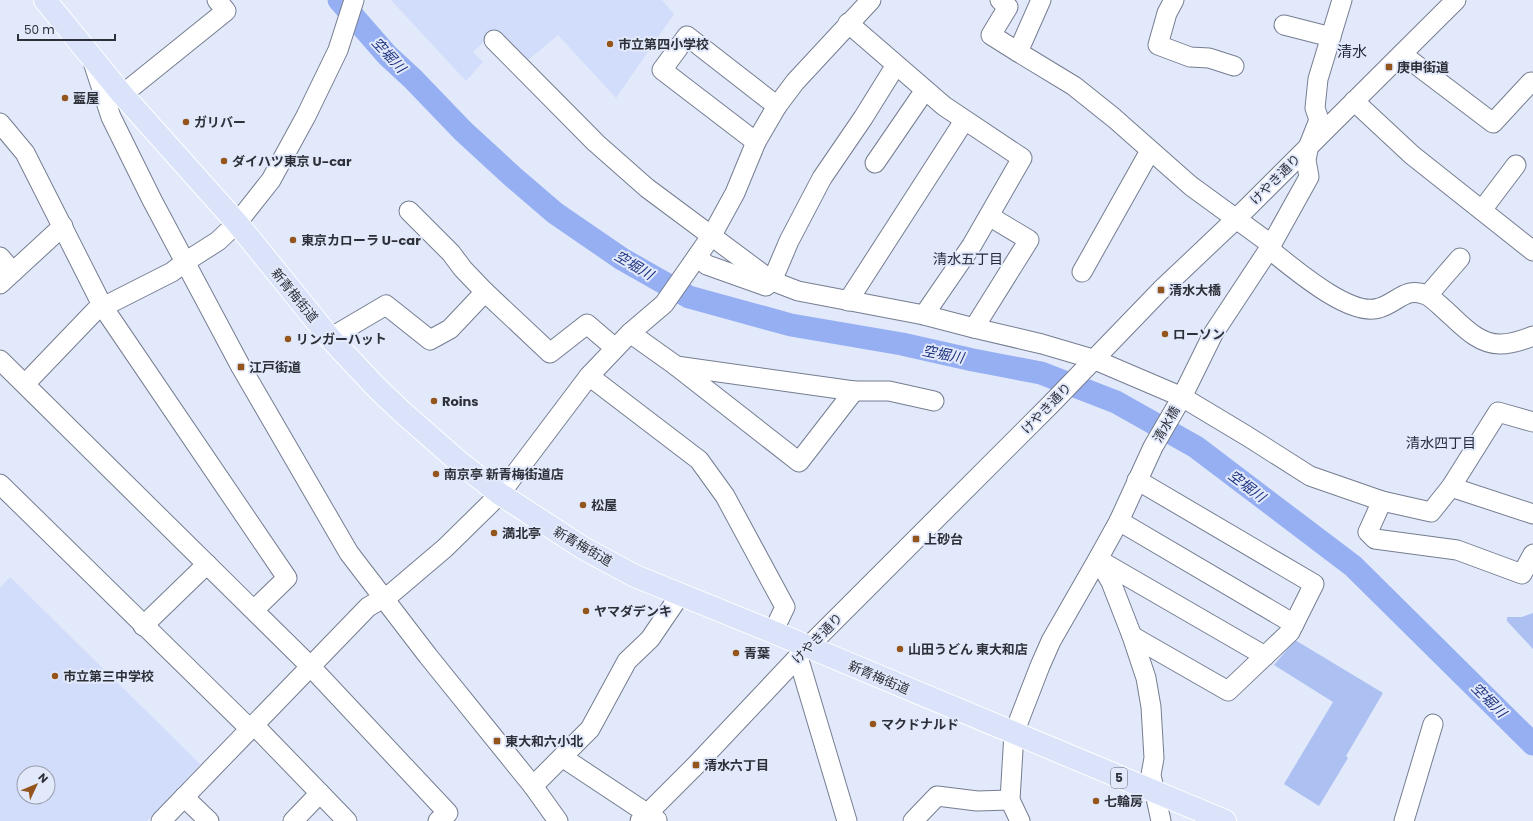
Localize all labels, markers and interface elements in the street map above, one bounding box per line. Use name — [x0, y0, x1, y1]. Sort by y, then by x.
scale bar — [18, 16, 115, 42]
text: 50 m — [24, 21, 55, 38]
water label: 空堀川 — [367, 33, 412, 79]
place label: 市立第四小学校 — [618, 35, 709, 54]
marker: 市立第四小学校 — [605, 39, 615, 49]
district label: 清水 — [1337, 41, 1367, 62]
place label: 庚申街道 — [1397, 58, 1449, 77]
marker: 庚申街道 — [1384, 62, 1394, 72]
place label: 藍屋 — [73, 89, 99, 108]
marker: 藍屋 — [60, 93, 70, 103]
place label: ガリバー — [194, 113, 246, 132]
marker: ガリバー — [181, 117, 191, 127]
street label: けやき通り — [1246, 150, 1305, 209]
place label: ダイハツ東京 U-car — [232, 152, 352, 171]
marker: ダイハツ東京 U-car — [219, 156, 229, 166]
place label: 東京カローラ U-car — [301, 231, 421, 250]
marker: 東京カローラ U-car — [288, 235, 298, 245]
water label: 空堀川 — [611, 246, 659, 285]
district label: 清水五丁目 — [933, 249, 1003, 269]
street label: 新青梅街道 — [267, 264, 322, 327]
place label: 清水大橋 — [1169, 281, 1221, 300]
marker: 清水大橋 — [1156, 285, 1166, 295]
place label: ローソン — [1173, 325, 1225, 344]
marker: ローソン — [1160, 329, 1170, 339]
place label: リンガーハット — [296, 330, 387, 349]
marker: リンガーハット — [283, 334, 293, 344]
water label: 空堀川 — [920, 340, 967, 368]
place label: 江戸街道 — [249, 358, 301, 377]
marker: 江戸街道 — [236, 362, 246, 372]
street label: けやき通り — [1017, 378, 1076, 438]
place label: Roins — [442, 392, 479, 411]
marker: Roins — [429, 396, 439, 406]
street label: 清水橋 — [1148, 403, 1184, 446]
district label: 清水四丁目 — [1406, 433, 1476, 453]
place label: 南京亭 新青梅街道店 — [444, 465, 564, 484]
water label: 空堀川 — [1224, 465, 1271, 508]
marker: 南京亭 新青梅街道店 — [431, 469, 441, 479]
place label: 松屋 — [591, 496, 617, 515]
marker: 松屋 — [578, 500, 588, 510]
street label: 新青梅街道 — [550, 522, 616, 571]
place label: 満北亭 — [502, 524, 541, 543]
marker: 満北亭 — [489, 528, 499, 538]
place label: 上砂台 — [924, 530, 963, 549]
marker: 上砂台 — [911, 534, 921, 544]
place label: ヤマダデンキ — [594, 602, 672, 621]
marker: ヤマダデンキ — [581, 606, 591, 616]
street label: けやき通り — [788, 609, 847, 668]
place label: 山田うどん 東大和店 — [908, 640, 1028, 659]
place label: 青葉 — [744, 644, 770, 663]
marker: 山田うどん 東大和店 — [895, 644, 905, 654]
marker: 青葉 — [731, 648, 741, 658]
street label: 新青梅街道 — [845, 656, 912, 699]
place label: 市立第三中学校 — [63, 667, 154, 686]
marker: 市立第三中学校 — [50, 671, 60, 681]
water label: 空堀川 — [1467, 678, 1512, 723]
place label: マクドナルド — [881, 715, 959, 734]
marker: マクドナルド — [868, 719, 878, 729]
place label: 東大和六小北 — [505, 732, 583, 751]
marker: 東大和六小北 — [492, 736, 502, 746]
place label: 清水六丁目 — [704, 756, 769, 775]
marker: 清水六丁目 — [691, 760, 701, 770]
north arrow — [16, 765, 56, 805]
road number: 5 — [1111, 768, 1127, 788]
text: N — [35, 770, 52, 787]
place label: 七輪房 — [1104, 792, 1143, 811]
marker: 七輪房 — [1091, 796, 1101, 806]

